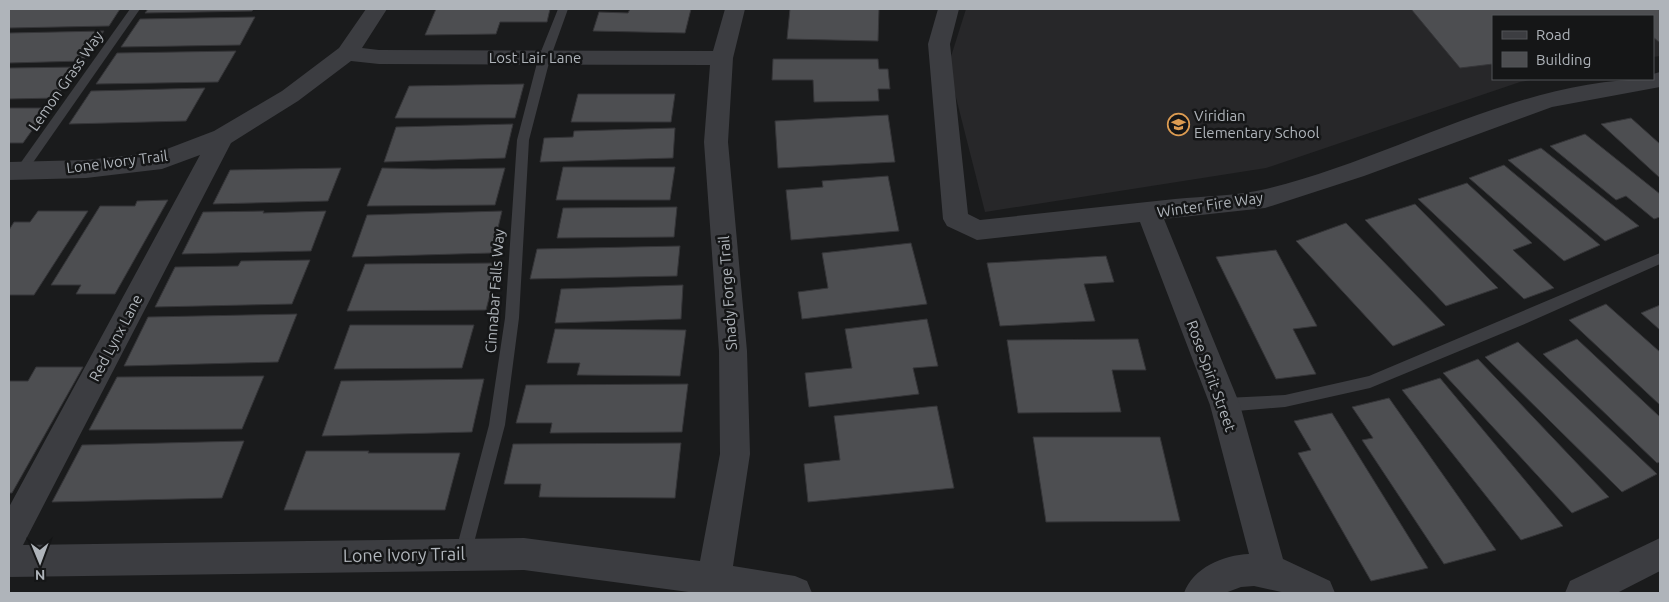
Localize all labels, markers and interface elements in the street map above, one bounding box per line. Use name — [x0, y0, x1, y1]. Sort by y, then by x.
legend — [1492, 15, 1654, 80]
text: Road — [1536, 26, 1571, 43]
street label: Lemon Grass Way — [25, 28, 106, 134]
street label: Lost Lair Lane — [489, 49, 581, 66]
text: Building — [1536, 51, 1591, 68]
place label: Viridian Elementary School — [1194, 107, 1320, 141]
school or university icon: Viridian Elementary School — [1166, 113, 1190, 137]
street label: Lone Ivory Trail — [65, 147, 169, 176]
street label: Winter Fire Way — [1156, 189, 1264, 220]
street label: Cinnabar Falls Way — [482, 228, 507, 354]
street label: Shady Forge Trail — [715, 235, 740, 351]
street label: Red Lynx Lane — [85, 291, 146, 384]
street label: Rose Spirit Street — [1183, 318, 1240, 434]
north arrow — [15, 537, 65, 587]
street label: Lone Ivory Trail — [343, 543, 466, 565]
text: N — [35, 567, 46, 583]

